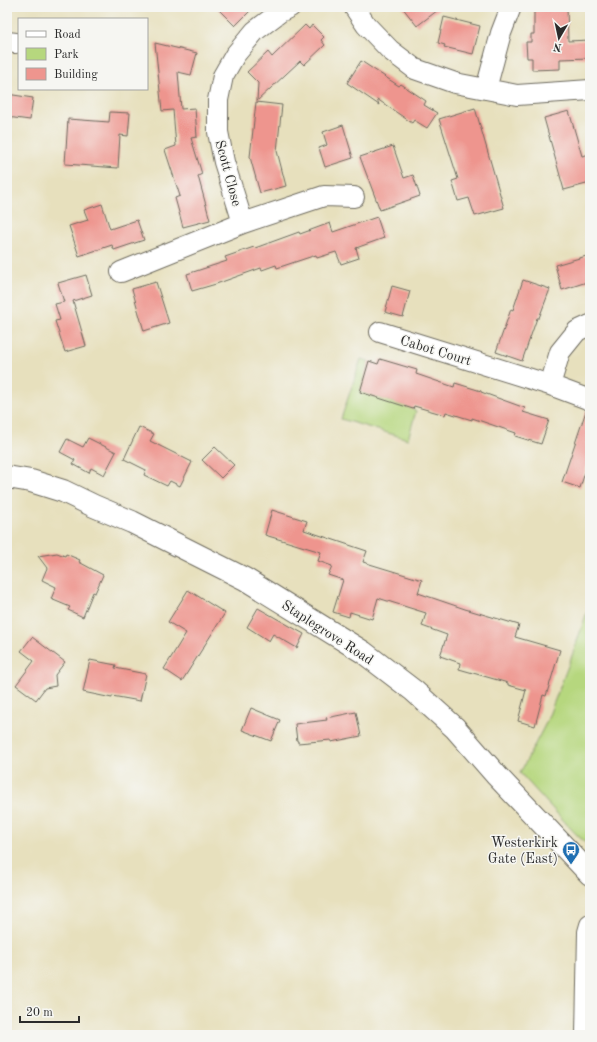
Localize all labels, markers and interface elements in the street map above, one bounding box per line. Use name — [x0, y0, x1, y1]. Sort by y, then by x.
legend — [18, 18, 148, 90]
north arrow — [539, 18, 579, 58]
text: Road — [54, 29, 81, 41]
text: N — [552, 40, 563, 52]
text: Park — [54, 49, 79, 61]
text: Building — [54, 69, 98, 81]
street label: Scott Close — [212, 139, 244, 208]
street label: Cabot Court — [398, 333, 473, 368]
street label: Staplegrove Road — [279, 598, 376, 668]
place label: Westerkirk Gate (East) — [488, 836, 558, 866]
bus stop icon: Westerkirk Gate (East) — [561, 840, 581, 865]
scale bar — [20, 998, 79, 1024]
text: 20 m — [26, 1007, 53, 1019]

